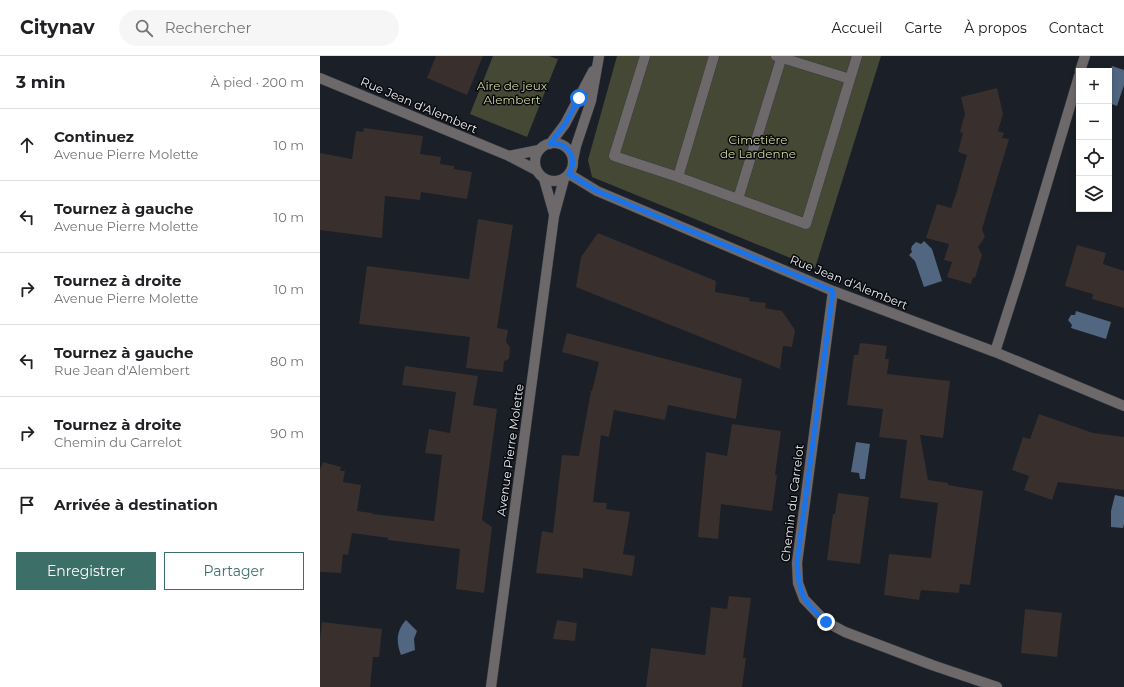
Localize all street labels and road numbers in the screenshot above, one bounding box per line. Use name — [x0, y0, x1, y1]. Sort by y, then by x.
street label: Rue Jean d'Alembert — [358, 74, 480, 136]
street label: Rue Jean d'Alembert — [788, 252, 910, 313]
street label: Avenue Pierre Molette — [493, 383, 527, 517]
street label: Chemin du Carrelot — [777, 443, 807, 563]

